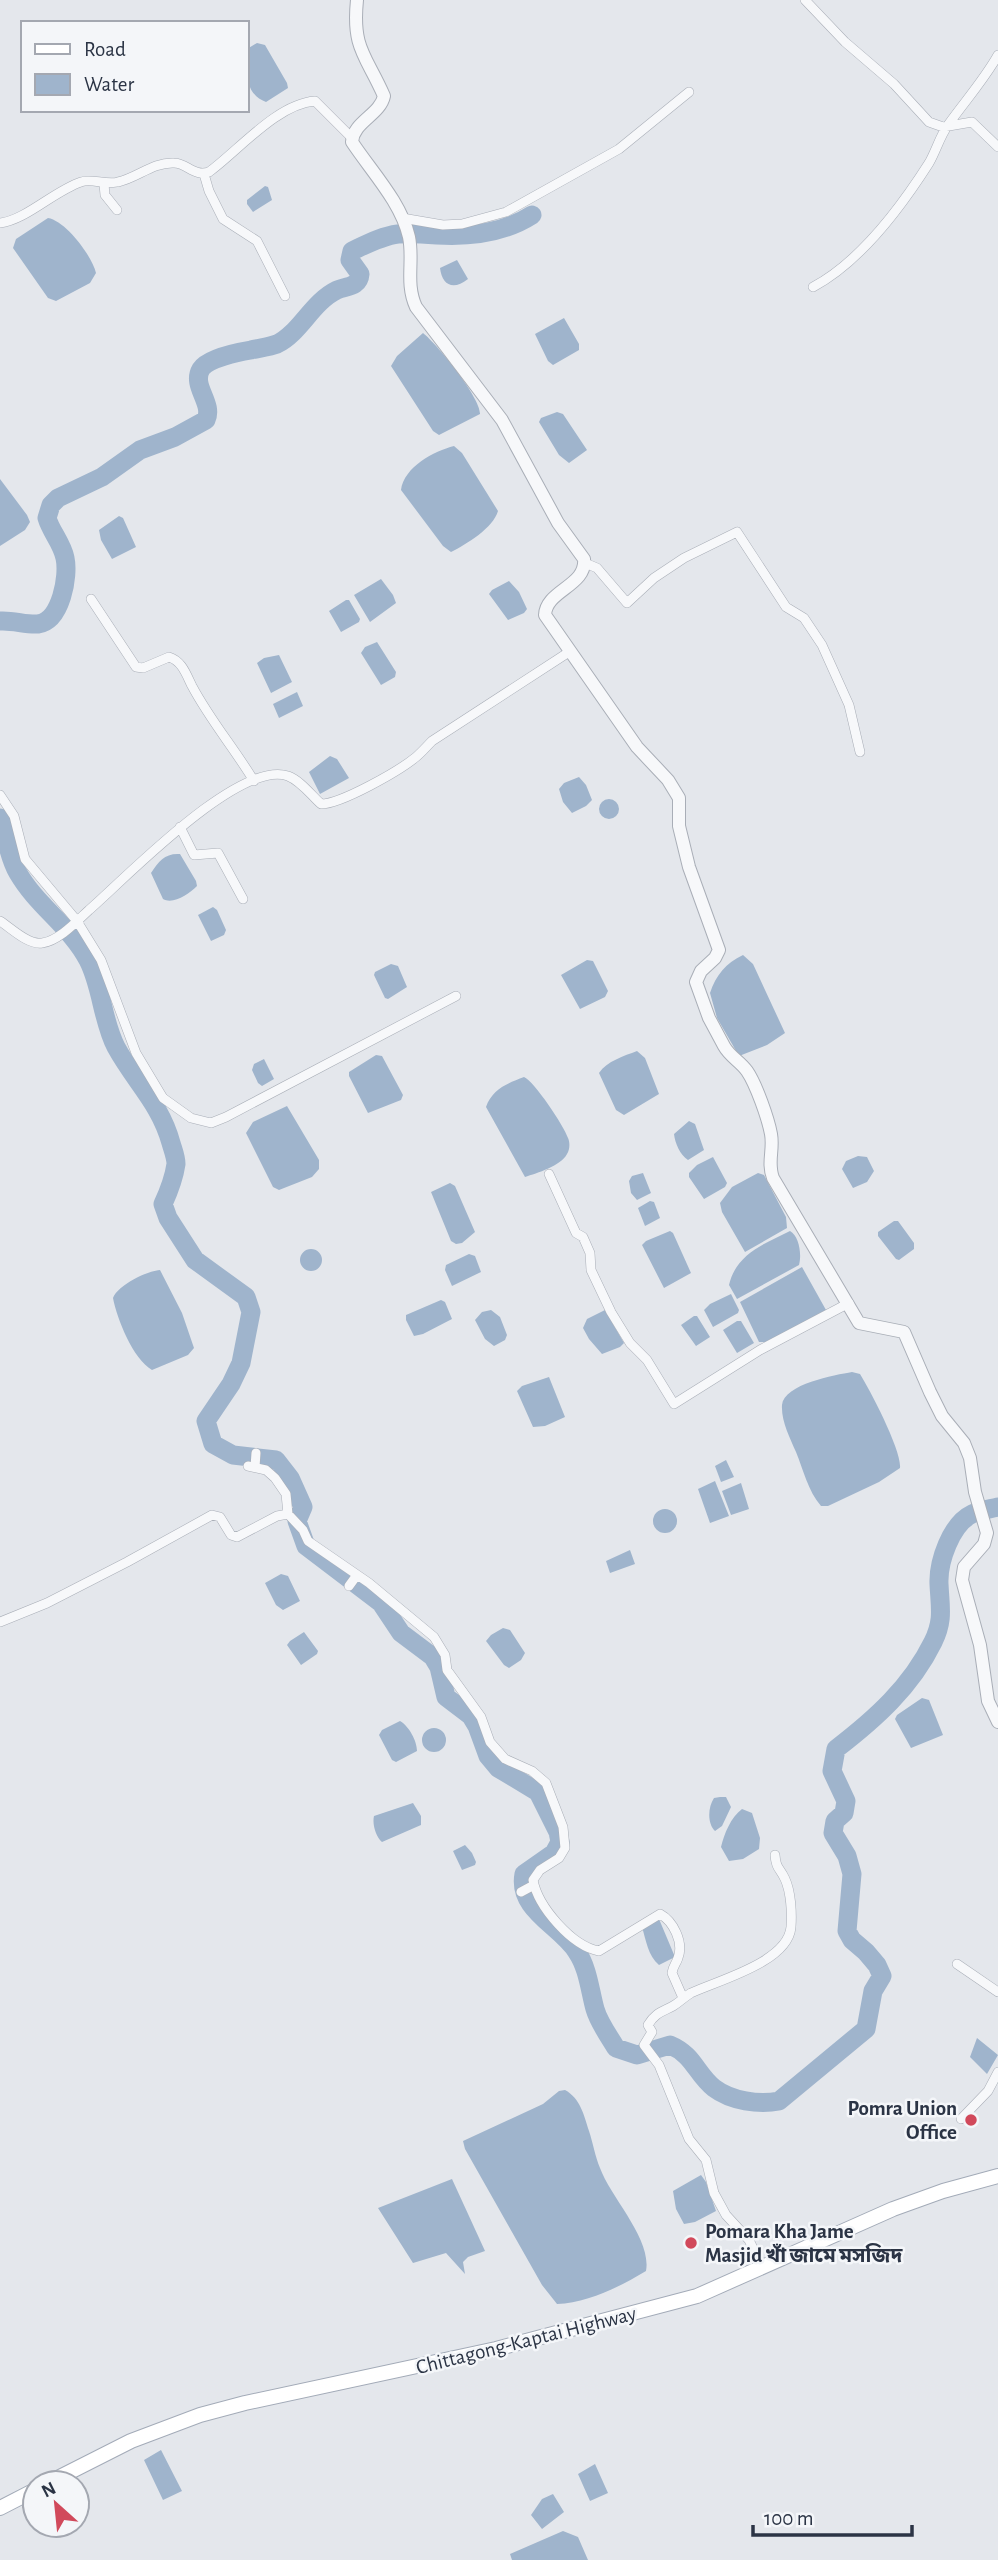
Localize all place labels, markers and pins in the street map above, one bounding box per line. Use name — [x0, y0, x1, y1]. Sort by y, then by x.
place label: Pomra Union Office — [848, 2098, 957, 2143]
marker: Pomra Union Office — [963, 2112, 979, 2128]
place label: Pomara Kha Jame Masjid খাঁ জামে মসজিদ — [705, 2221, 903, 2266]
marker: Pomara Kha Jame Masjid খাঁ জামে মসজিদ — [683, 2235, 699, 2251]

